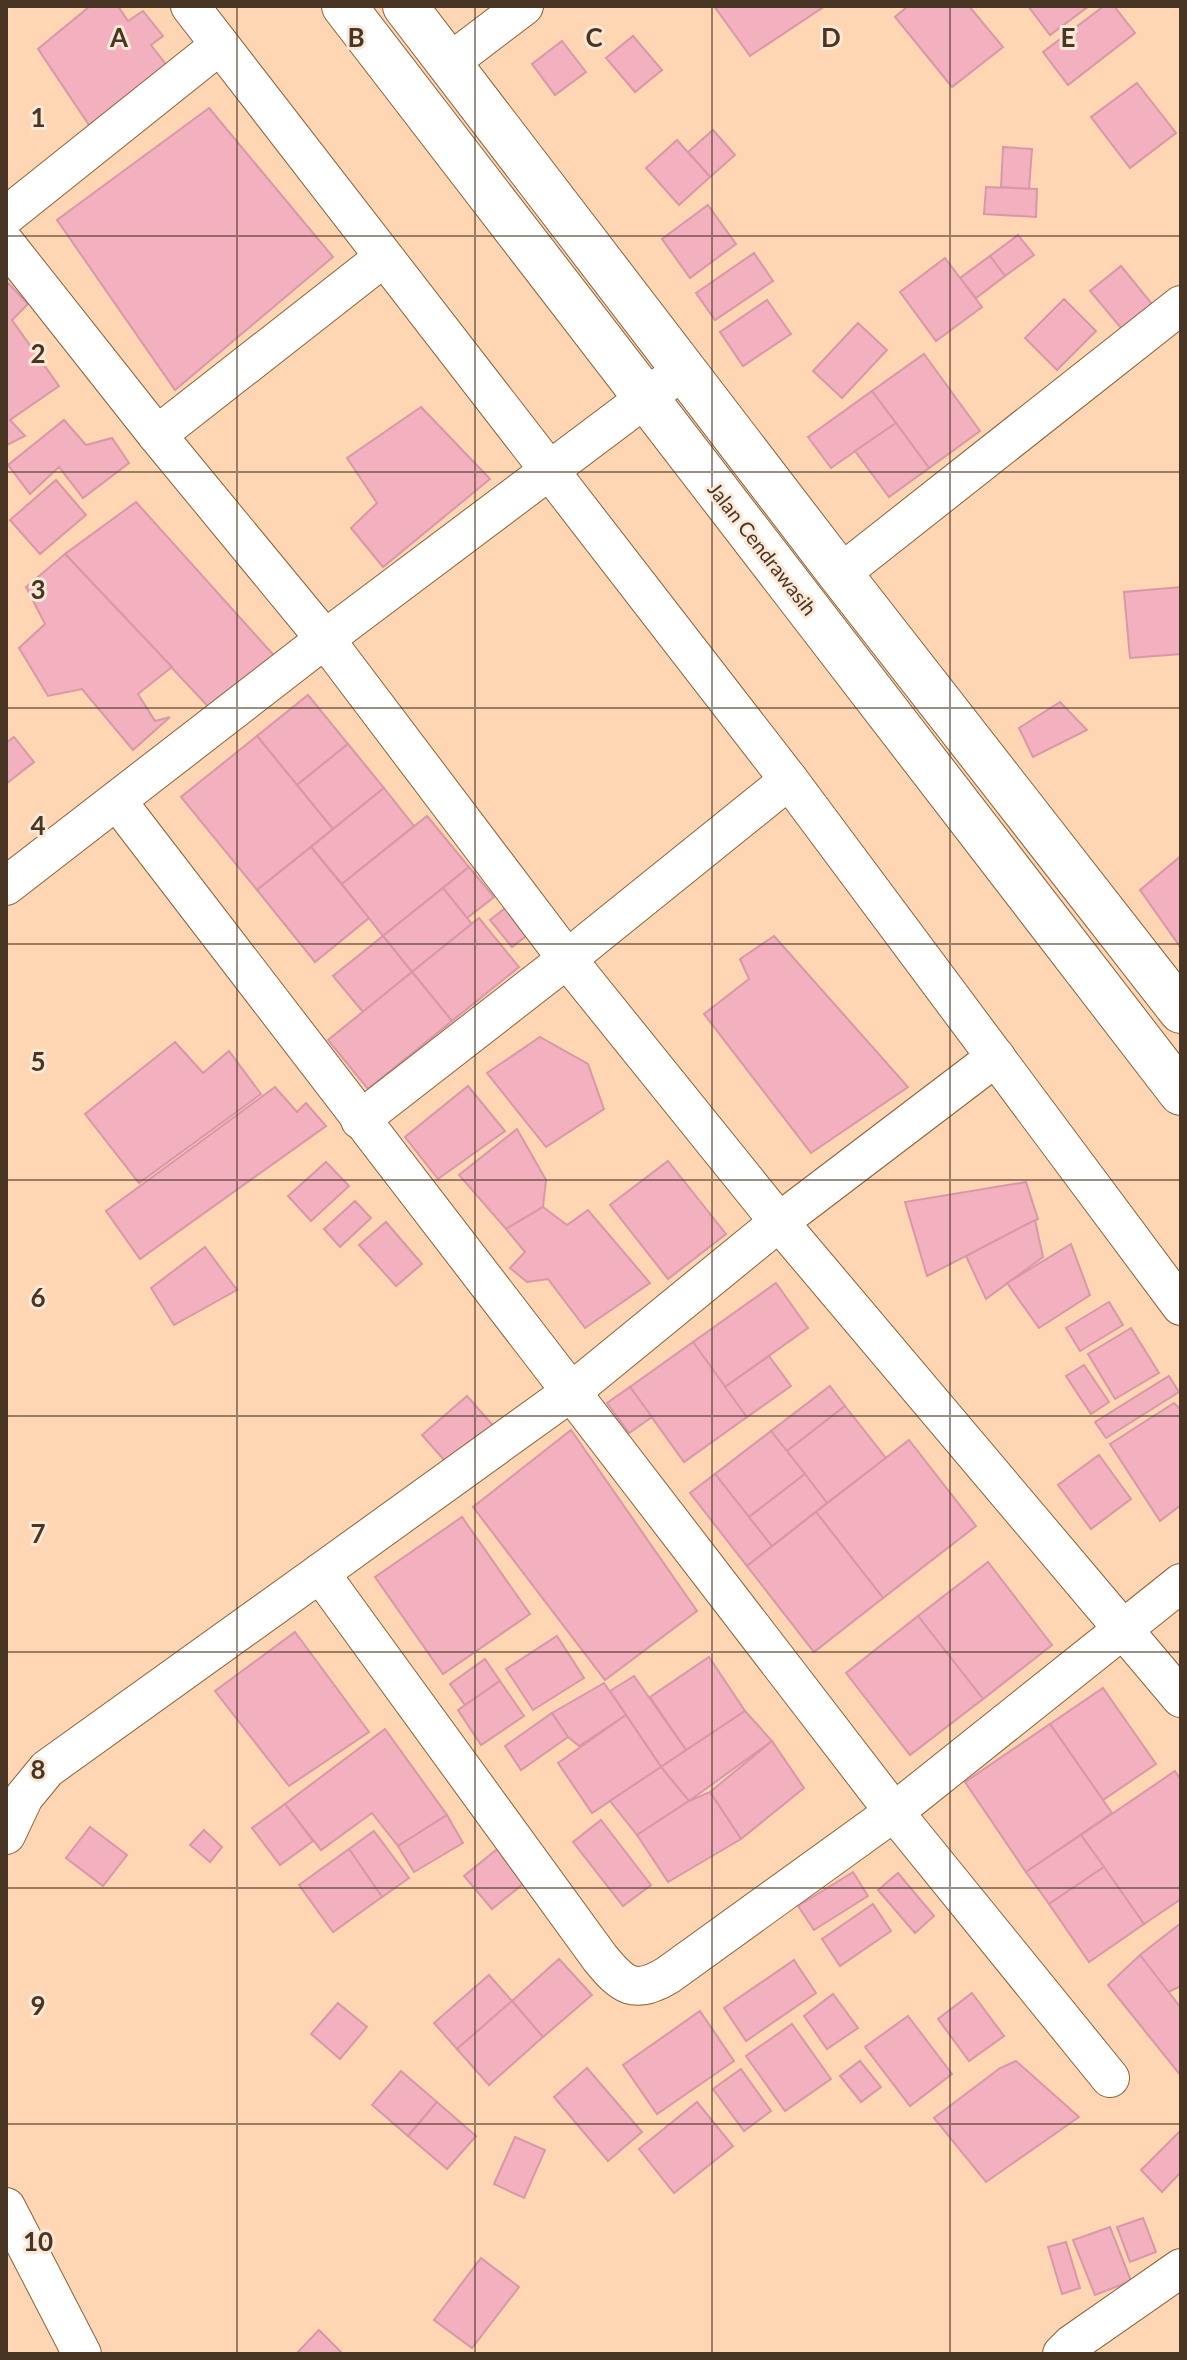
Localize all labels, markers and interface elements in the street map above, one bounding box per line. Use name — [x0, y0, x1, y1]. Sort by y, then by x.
text: A — [109, 21, 129, 53]
text: B — [347, 21, 365, 53]
text: C — [585, 21, 603, 53]
text: D — [821, 21, 841, 53]
text: E — [1061, 21, 1075, 53]
text: 1 — [30, 101, 46, 133]
text: 2 — [30, 337, 46, 369]
street label: Jalan Cendrawasih — [703, 477, 822, 620]
text: 3 — [30, 573, 46, 605]
text: 4 — [30, 809, 46, 841]
text: 5 — [30, 1045, 46, 1077]
text: 6 — [30, 1281, 46, 1313]
text: 7 — [30, 1517, 46, 1549]
text: 8 — [30, 1753, 46, 1785]
text: 9 — [30, 1989, 46, 2021]
text: 10 — [23, 2225, 53, 2257]

